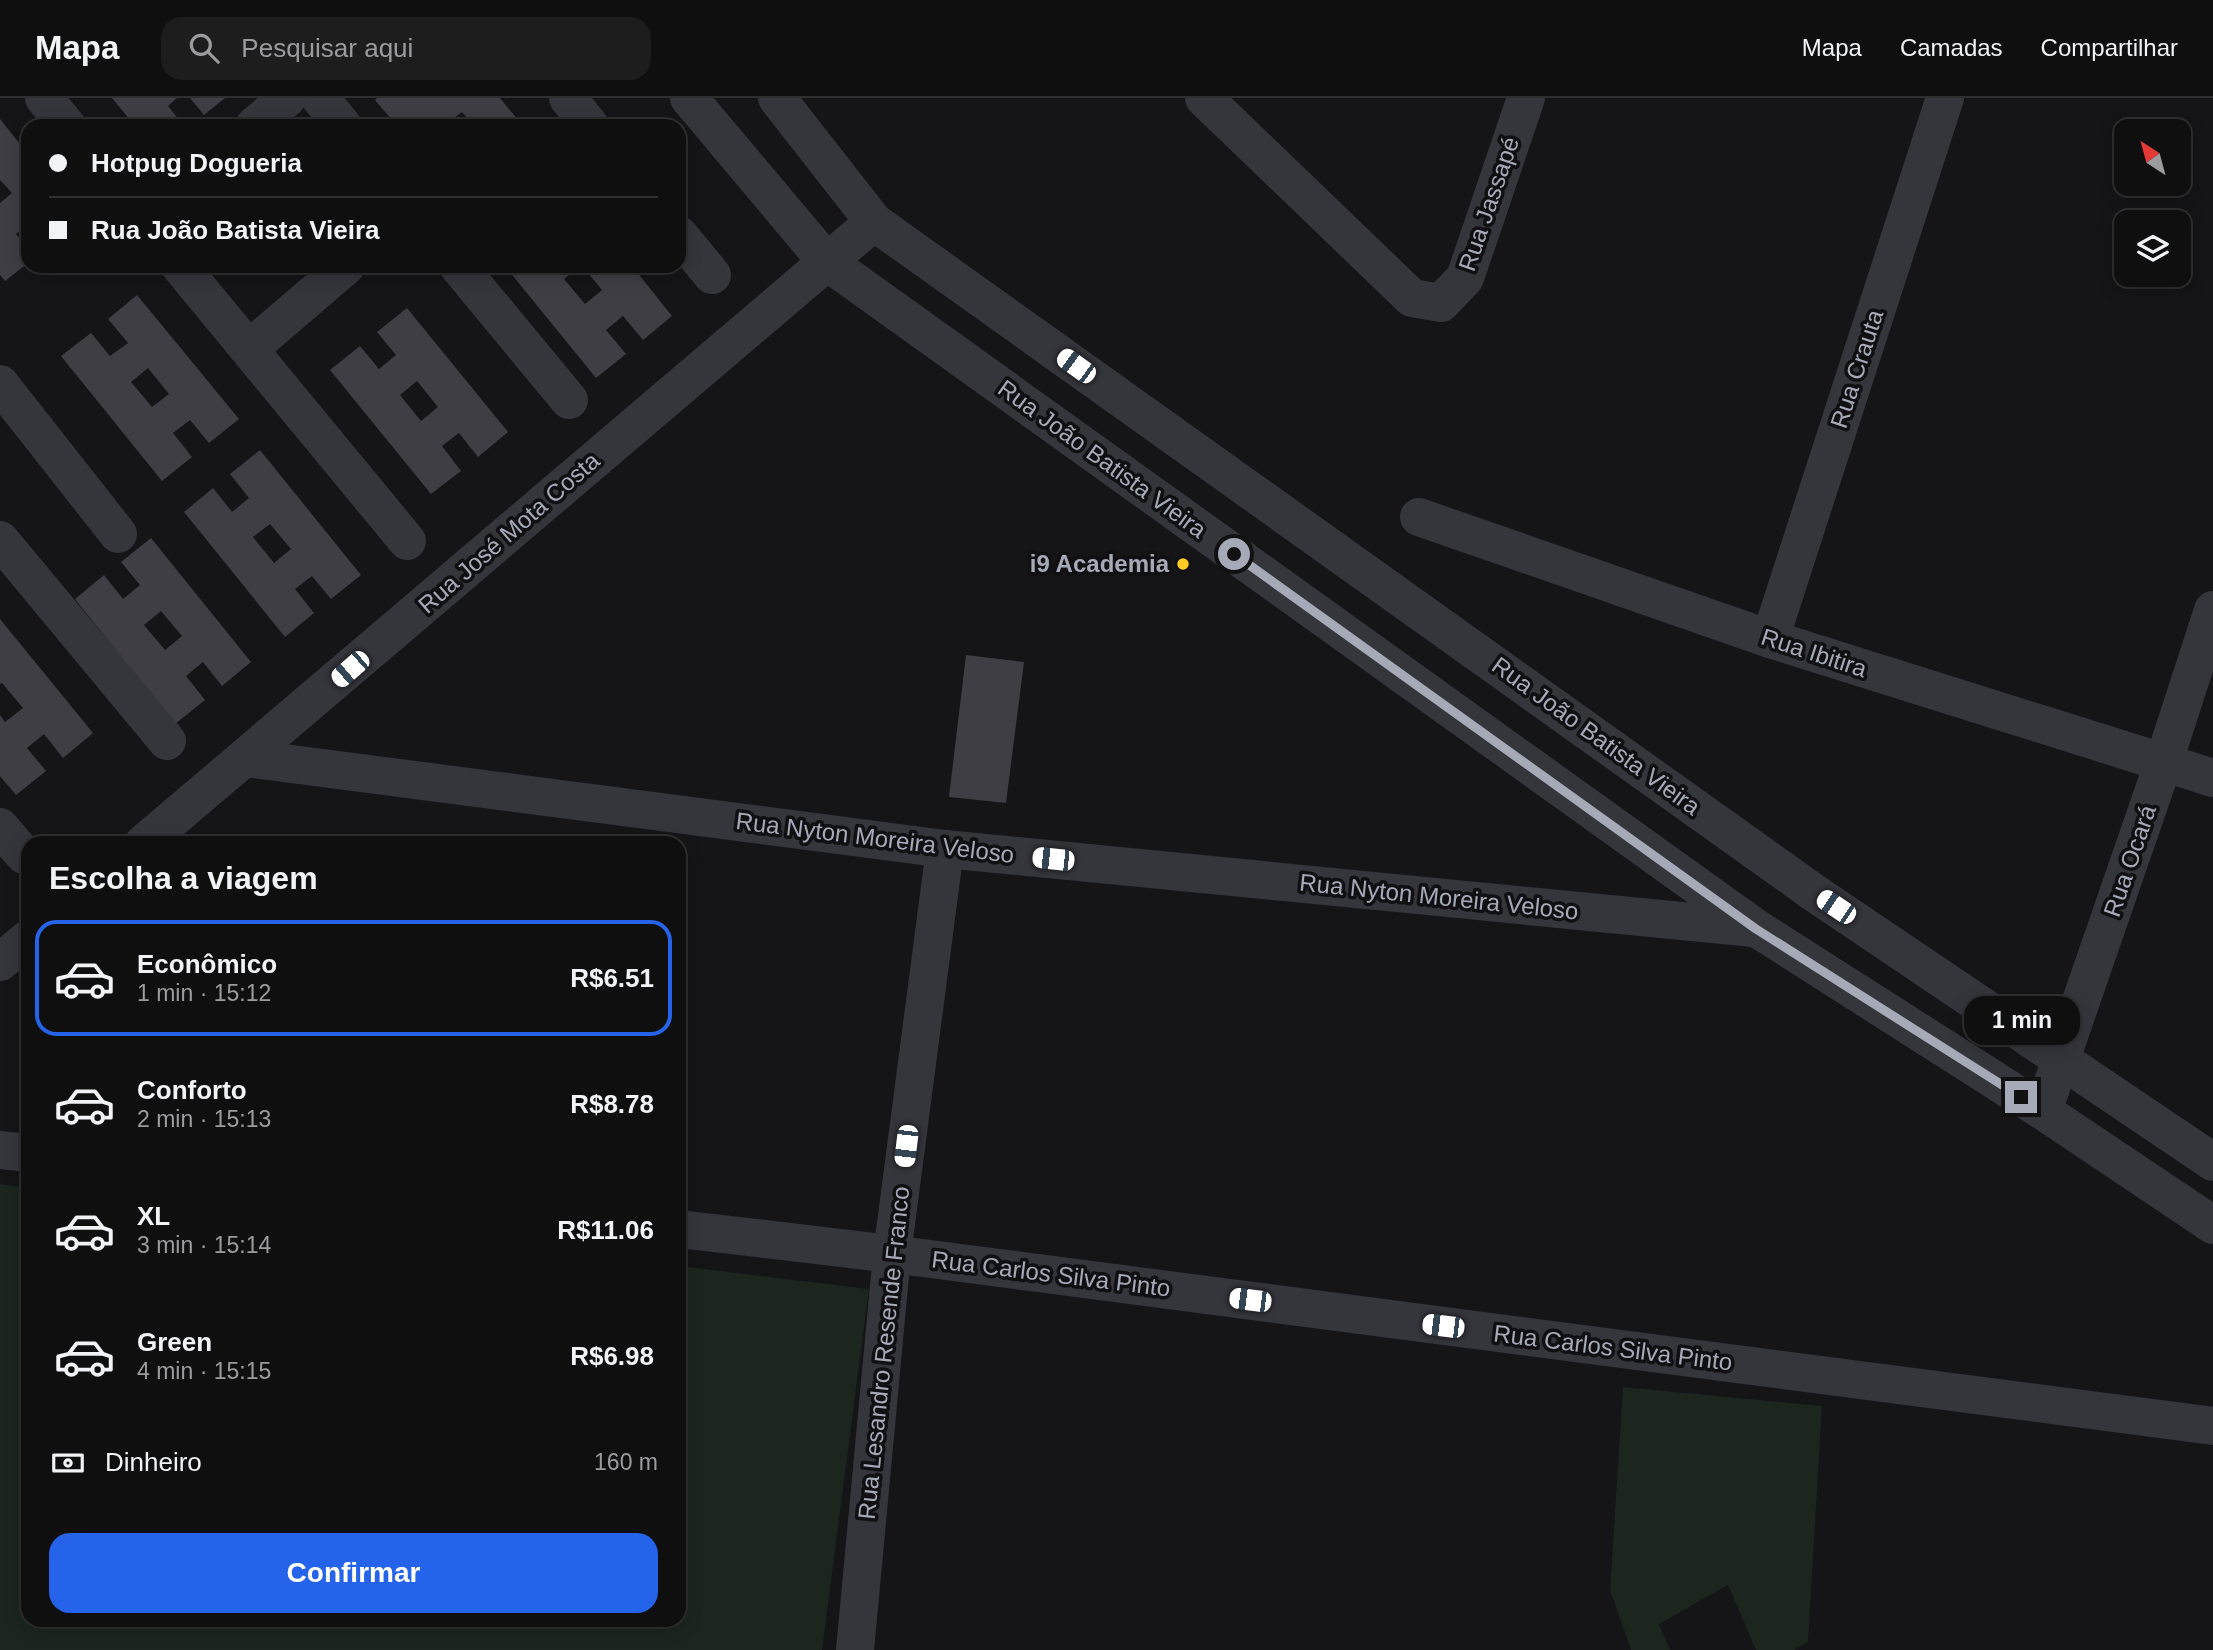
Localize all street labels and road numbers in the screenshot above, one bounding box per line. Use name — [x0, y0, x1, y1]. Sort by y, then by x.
street label: Rua Jassapé — [1453, 133, 1524, 274]
street label: Rua Crauta — [1825, 306, 1889, 431]
street label: Rua João Batista Vieira — [993, 374, 1212, 543]
street label: Rua José Mota Costa — [413, 446, 605, 619]
street label: Rua Ibitira — [1758, 623, 1871, 682]
street label: Rua João Batista Vieira — [1487, 651, 1706, 820]
street label: Rua Ocará — [2098, 801, 2161, 920]
street label: Rua Nyton Moreira Veloso — [734, 807, 1016, 868]
street label: Rua Nyton Moreira Veloso — [1298, 868, 1580, 925]
street label: Rua Lesandro Resende Franco — [853, 1185, 914, 1521]
street label: Rua Carlos Silva Pinto — [930, 1245, 1172, 1302]
street label: Rua Carlos Silva Pinto — [1492, 1319, 1734, 1376]

